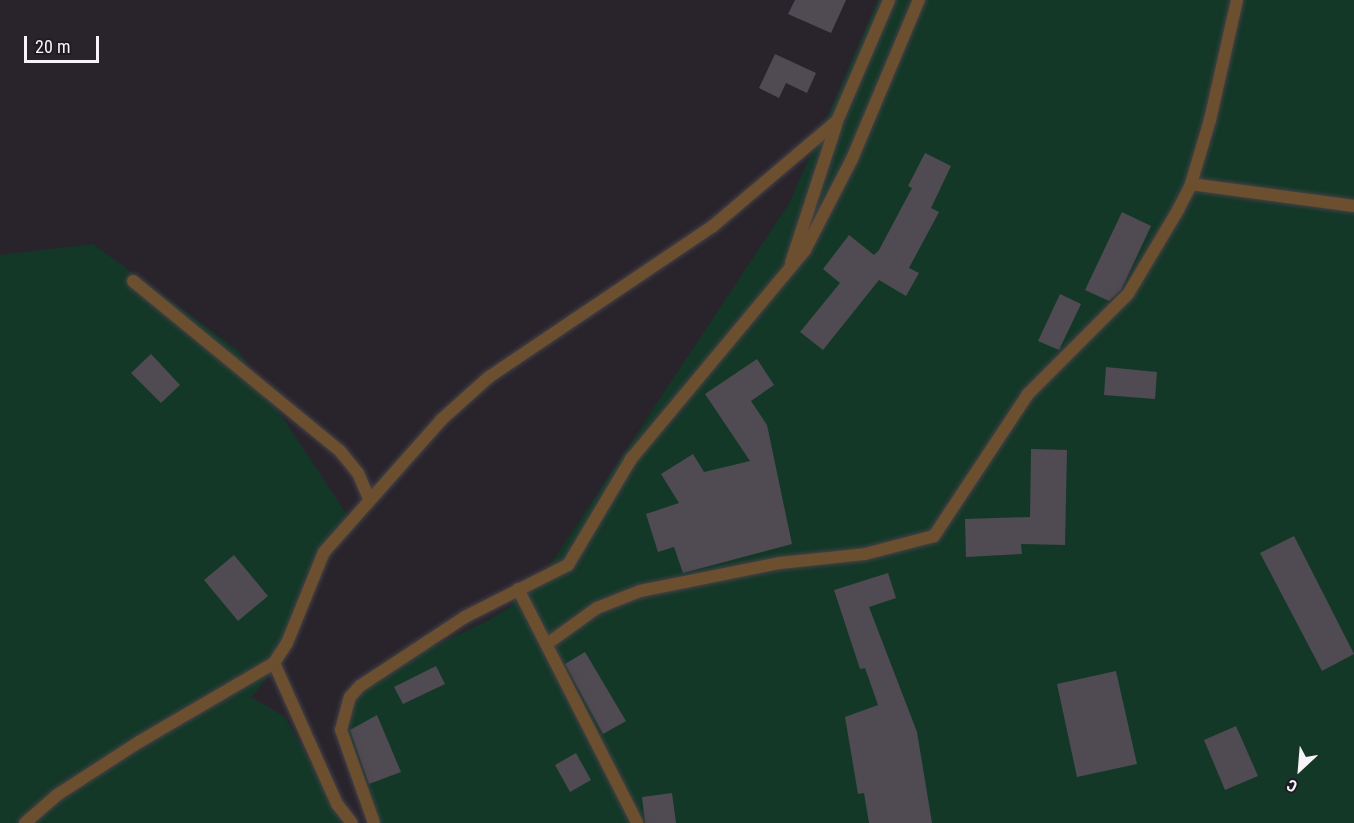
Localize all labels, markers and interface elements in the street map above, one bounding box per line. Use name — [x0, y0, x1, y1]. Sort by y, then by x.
scale bar — [27, 24, 102, 62]
text: 20 m — [35, 36, 70, 57]
north arrow — [1270, 739, 1330, 799]
text: С — [1284, 775, 1300, 796]

